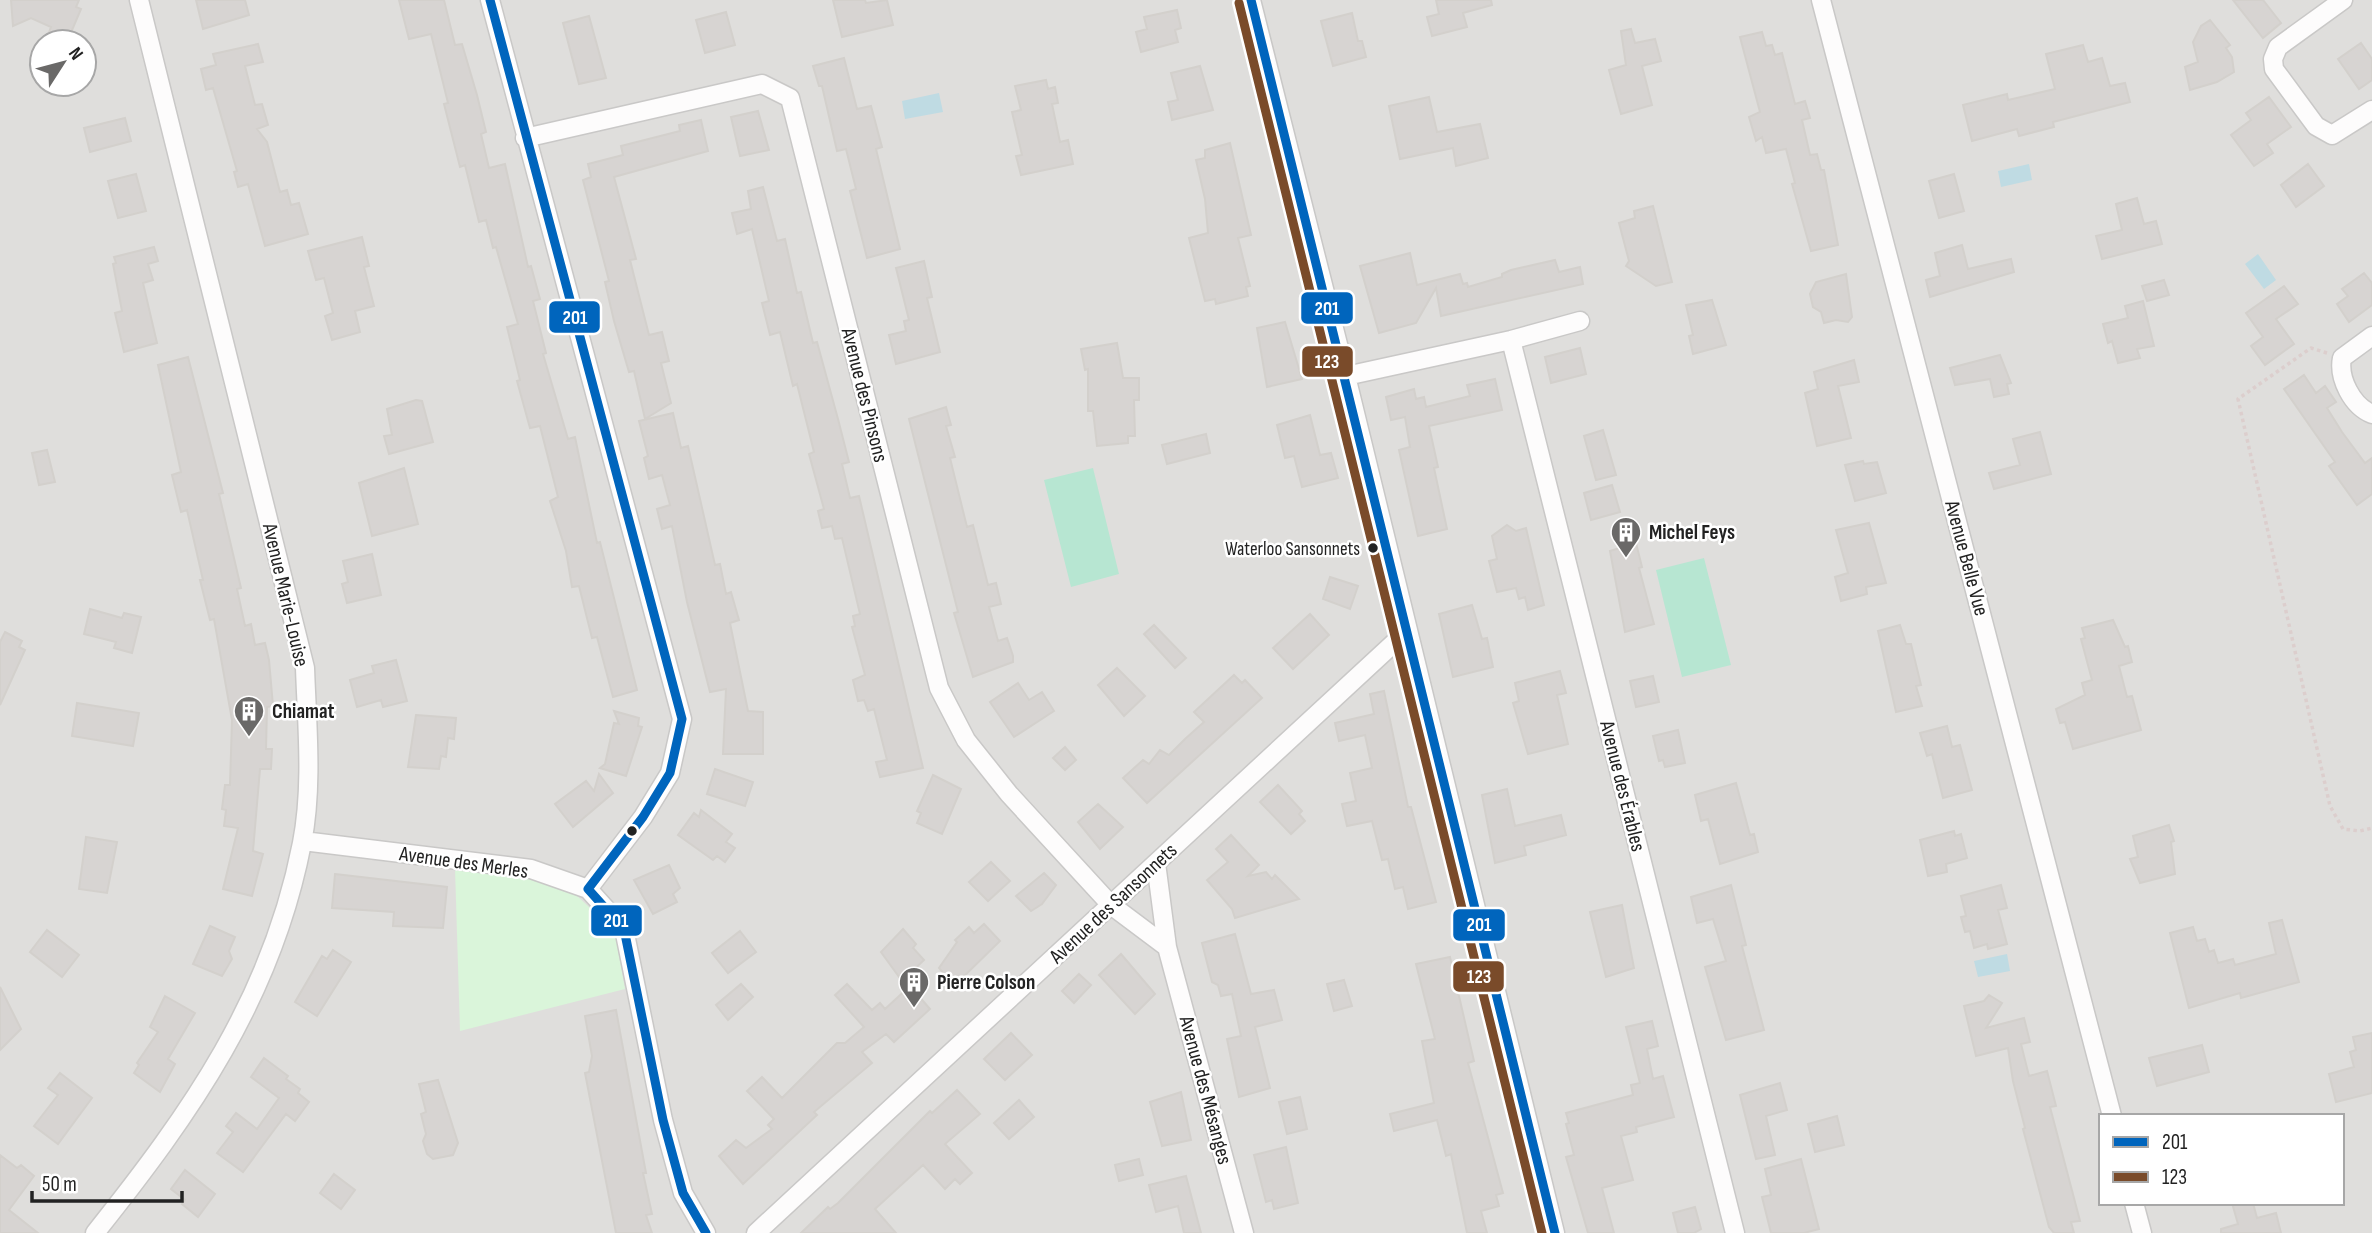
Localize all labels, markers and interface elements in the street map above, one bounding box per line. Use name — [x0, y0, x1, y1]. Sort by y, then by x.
north arrow — [28, 28, 98, 98]
text: N — [63, 43, 88, 65]
line badge: 201 — [1300, 291, 1354, 325]
text: 201 — [1315, 298, 1340, 321]
line badge: 201 — [548, 300, 601, 334]
text: 201 — [563, 307, 588, 330]
street label: Avenue des Pinsons — [836, 325, 893, 465]
line badge: 123 — [1301, 345, 1354, 378]
text: 123 — [1315, 351, 1339, 374]
street label: Avenue Belle Vue — [1939, 497, 1994, 619]
building icon: Michel Feys — [1609, 515, 1643, 559]
street label: Avenue Marie-Louise — [257, 520, 314, 669]
place label: Michel Feys — [1649, 520, 1735, 545]
place label: Waterloo Sansonnets — [1225, 538, 1360, 561]
marker: Waterloo Sansonnets — [1366, 541, 1380, 555]
building icon: Chiamat — [232, 694, 266, 738]
place label: Chiamat — [272, 699, 334, 724]
street label: Avenue des Érables — [1594, 717, 1651, 854]
unlabelled marker — [625, 824, 639, 838]
street label: Avenue des Sansonnets — [1044, 838, 1182, 970]
street label: Avenue des Merles — [397, 841, 530, 884]
line badge: 201 — [590, 904, 643, 937]
line badge: 201 — [1452, 908, 1506, 942]
text: 201 — [604, 910, 629, 933]
text: 201 — [1467, 914, 1492, 937]
line badge: 123 — [1452, 960, 1505, 993]
building icon: Pierre Colson — [897, 965, 931, 1009]
text: 123 — [1467, 966, 1491, 989]
place label: Pierre Colson — [937, 970, 1035, 995]
street label: Avenue des Mésanges — [1173, 1012, 1237, 1167]
legend — [2099, 1114, 2344, 1205]
text: 201 — [2162, 1130, 2188, 1155]
scale bar — [32, 1160, 182, 1204]
text: 123 — [2162, 1165, 2187, 1190]
text: 50 m — [42, 1172, 77, 1197]

